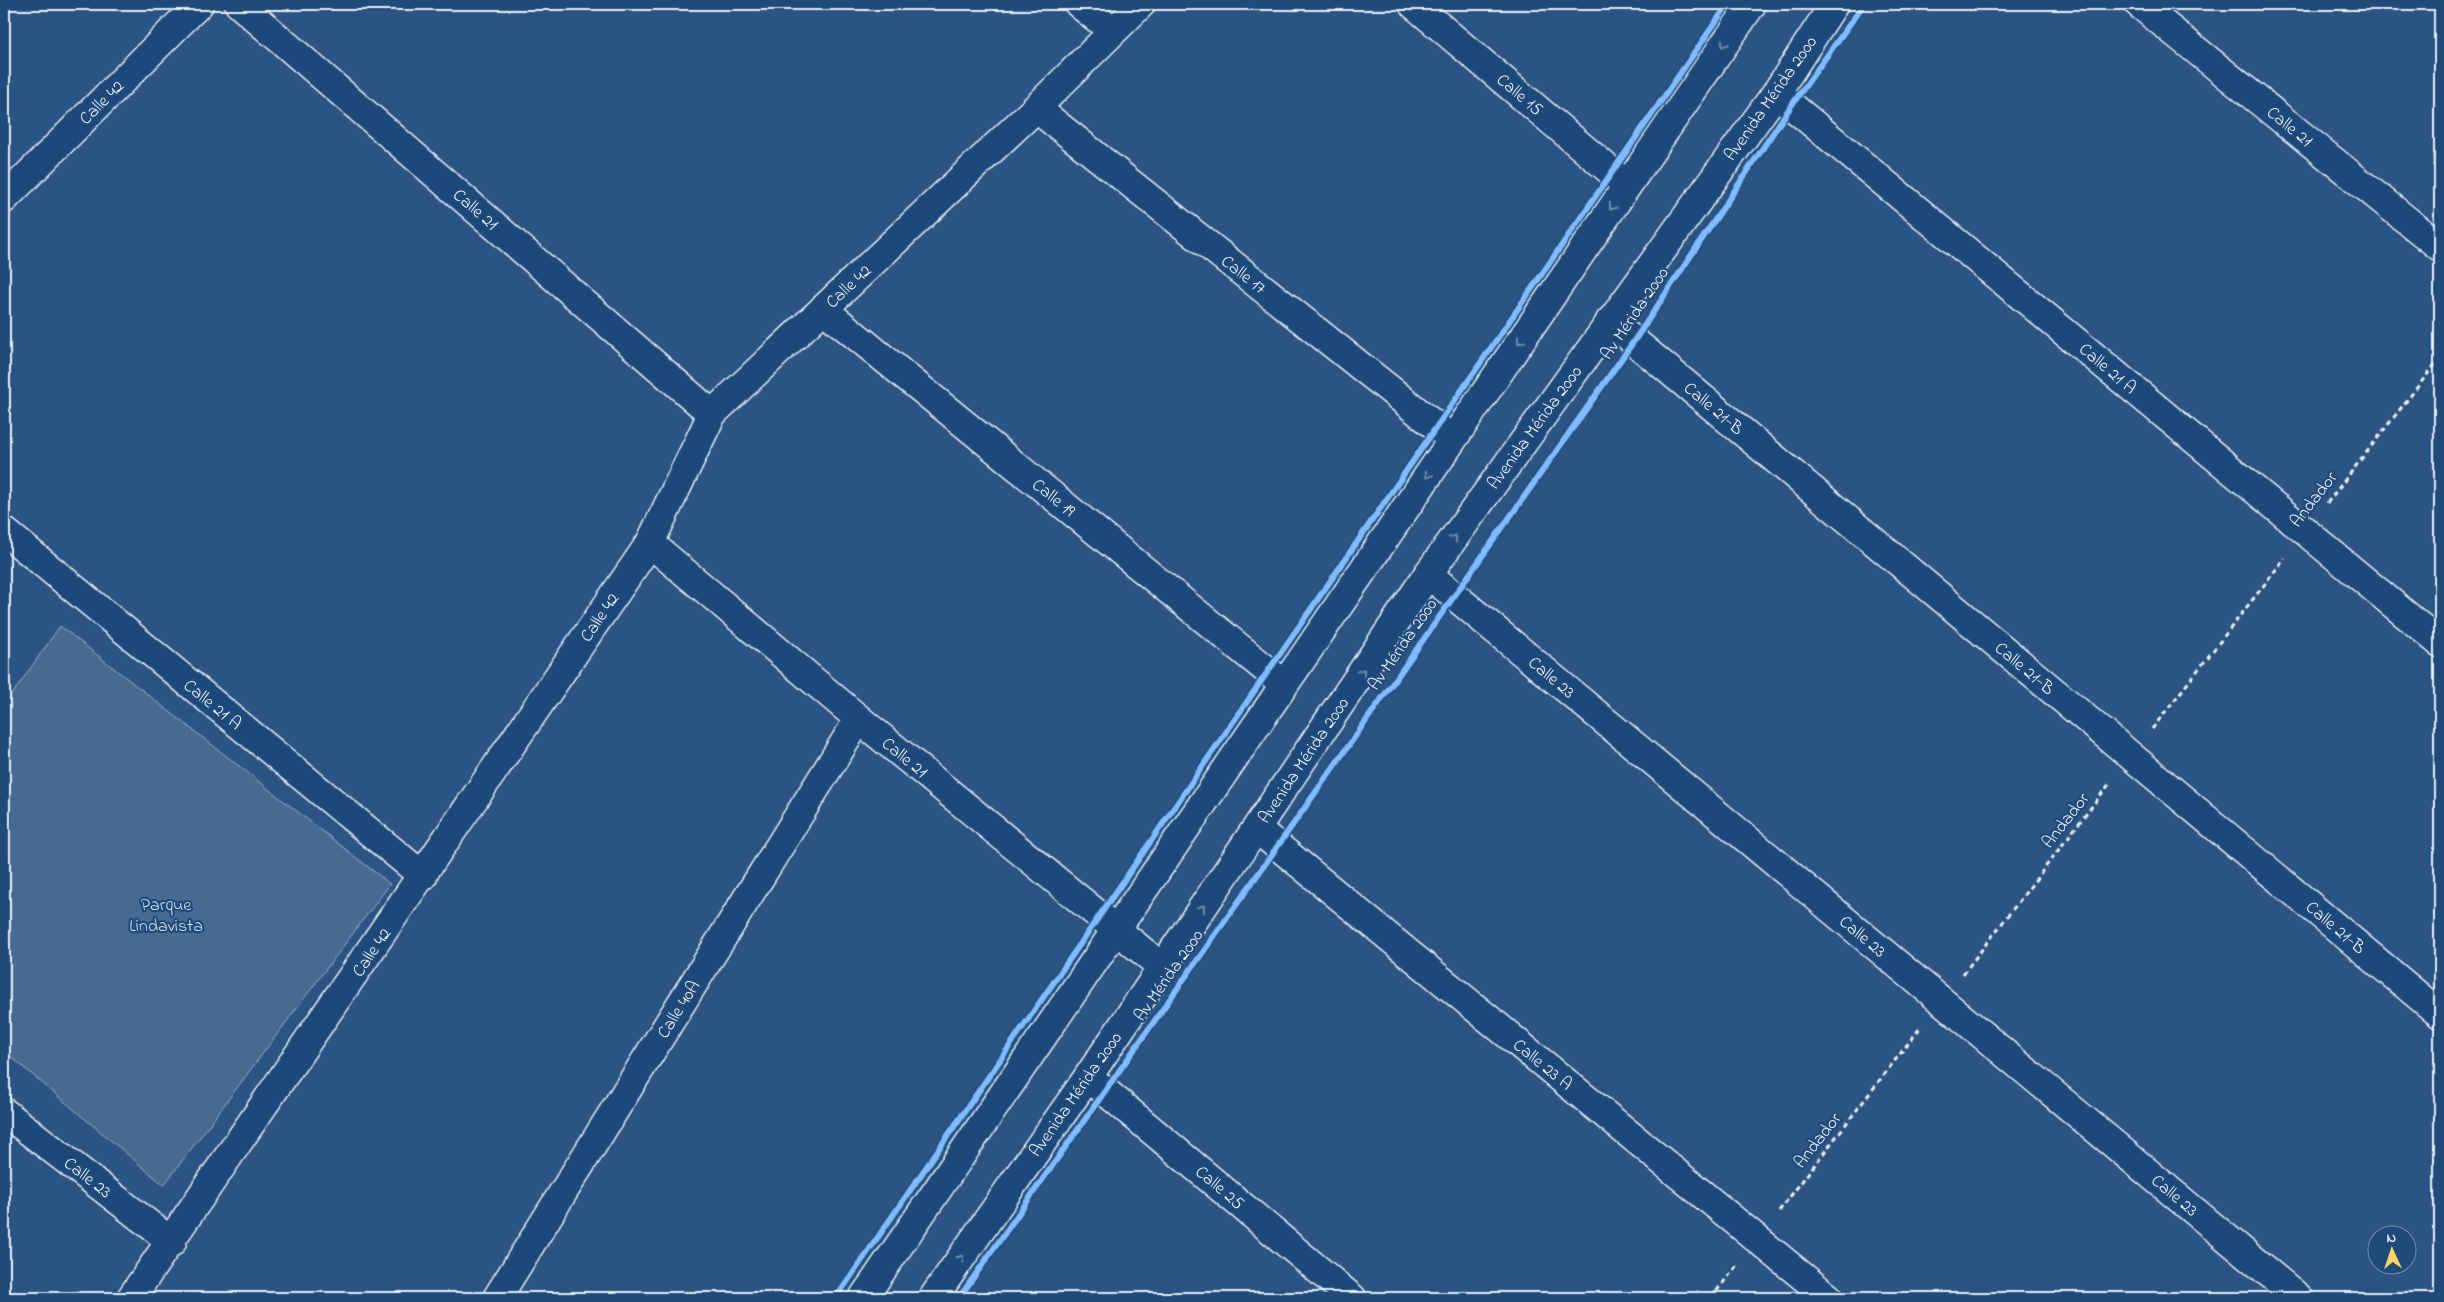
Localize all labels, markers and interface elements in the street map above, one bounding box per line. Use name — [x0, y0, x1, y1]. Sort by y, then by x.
street label: Avenida Mérida 2000 — [1719, 31, 1825, 167]
one-way arrow — [1721, 38, 1730, 48]
street label: Calle 15 — [1490, 68, 1548, 123]
street label: Calle 42 — [74, 75, 131, 132]
street label: Calle 21 — [2260, 101, 2318, 154]
street label: Calle 21 — [446, 183, 503, 238]
one-way arrow — [1609, 201, 1618, 211]
street label: Calle 17 — [1215, 250, 1271, 302]
street label: Calle 42 — [821, 259, 878, 316]
street label: Av Mérida 2000 — [1595, 262, 1676, 366]
one-way arrow — [1517, 335, 1526, 344]
street label: Calle 21 A — [2072, 338, 2141, 402]
street label: Avenida Mérida 2000 — [1482, 361, 1590, 495]
street label: Calle 21-B — [1677, 377, 1749, 443]
street label: Andador — [2284, 466, 2345, 534]
one-way arrow — [1425, 469, 1434, 478]
street label: Calle 19 — [1025, 473, 1081, 525]
one-way arrow — [1448, 535, 1456, 544]
street label: Calle 42 — [575, 588, 627, 648]
street label: Av Mérida 2000 — [1362, 594, 1445, 696]
street label: Calle 21-B — [1988, 637, 2060, 703]
street label: Calle 23 — [1521, 651, 1580, 706]
one-way arrow — [1356, 668, 1365, 678]
street label: Calle 21 A — [177, 674, 247, 737]
street label: Avenida Mérida 2000 — [1253, 693, 1357, 830]
street label: Calle 21 — [875, 732, 933, 785]
street label: Andador — [2036, 787, 2097, 855]
park label: Parque Lindavista — [129, 893, 203, 940]
street label: Calle 21-B — [2299, 896, 2371, 962]
one-way arrow — [1196, 905, 1206, 914]
street label: Calle 23 — [1832, 910, 1891, 965]
street label: Calle 42 — [347, 923, 399, 983]
street label: Av Mérida 2000 — [1128, 925, 1211, 1027]
street label: Calle 40A — [652, 976, 708, 1044]
street label: Avenida Mérida 2000 — [1024, 1027, 1130, 1163]
street label: Calle 23 A — [1506, 1033, 1577, 1098]
street label: Andador — [1788, 1107, 1849, 1175]
street label: Calle 23 — [57, 1152, 116, 1206]
street label: Calle 25 — [1188, 1160, 1249, 1217]
street label: Calle 23 — [2144, 1169, 2203, 1224]
north arrow — [2366, 1224, 2416, 1274]
text: N — [2386, 1228, 2397, 1249]
one-way arrow — [955, 1254, 964, 1264]

